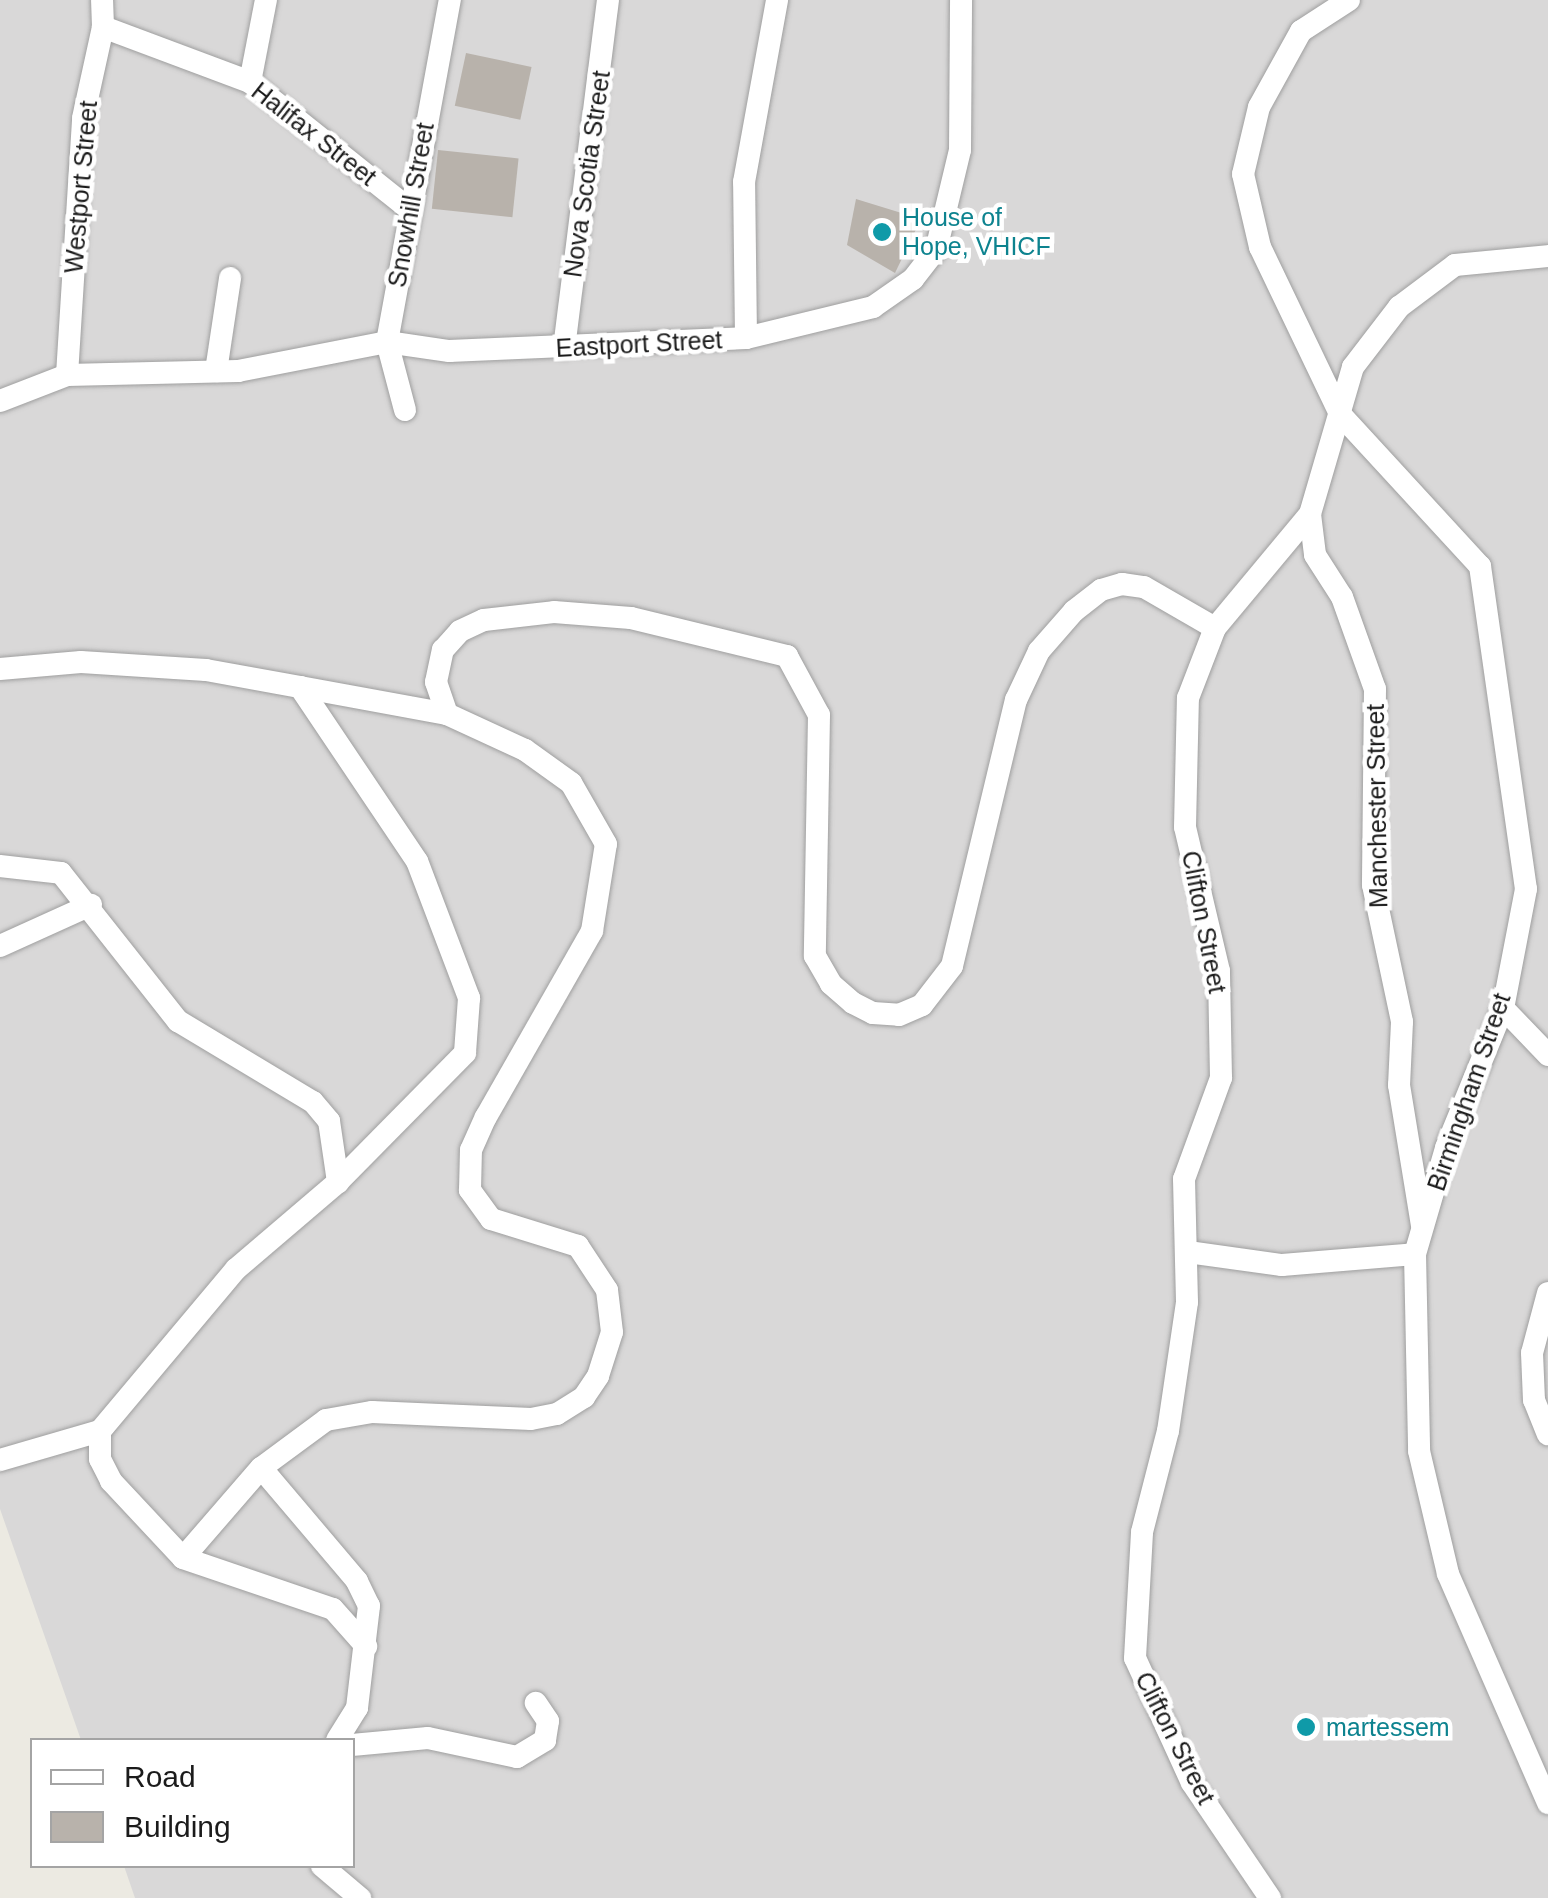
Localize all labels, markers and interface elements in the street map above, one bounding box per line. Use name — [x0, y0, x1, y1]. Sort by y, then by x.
street label: Nova Scotia Street — [558, 69, 616, 279]
street label: Halifax Street — [246, 76, 382, 192]
street label: Westport Street — [59, 99, 103, 275]
street label: Snowhill Street — [382, 120, 440, 290]
place label: House of Hope, VHICF — [902, 203, 1051, 262]
marker: House of Hope, VHICF — [871, 221, 893, 243]
street label: Eastport Street — [555, 325, 723, 363]
street label: Manchester Street — [1360, 704, 1394, 908]
street label: Clifton Street — [1175, 848, 1233, 996]
street label: Birmingham Street — [1421, 989, 1517, 1195]
street label: Clifton Street — [1129, 1667, 1221, 1809]
place label: martessem — [1326, 1712, 1450, 1742]
marker: martessem — [1295, 1716, 1317, 1738]
legend — [30, 1738, 355, 1868]
text: Road — [124, 1760, 196, 1793]
text: Building — [124, 1810, 231, 1843]

